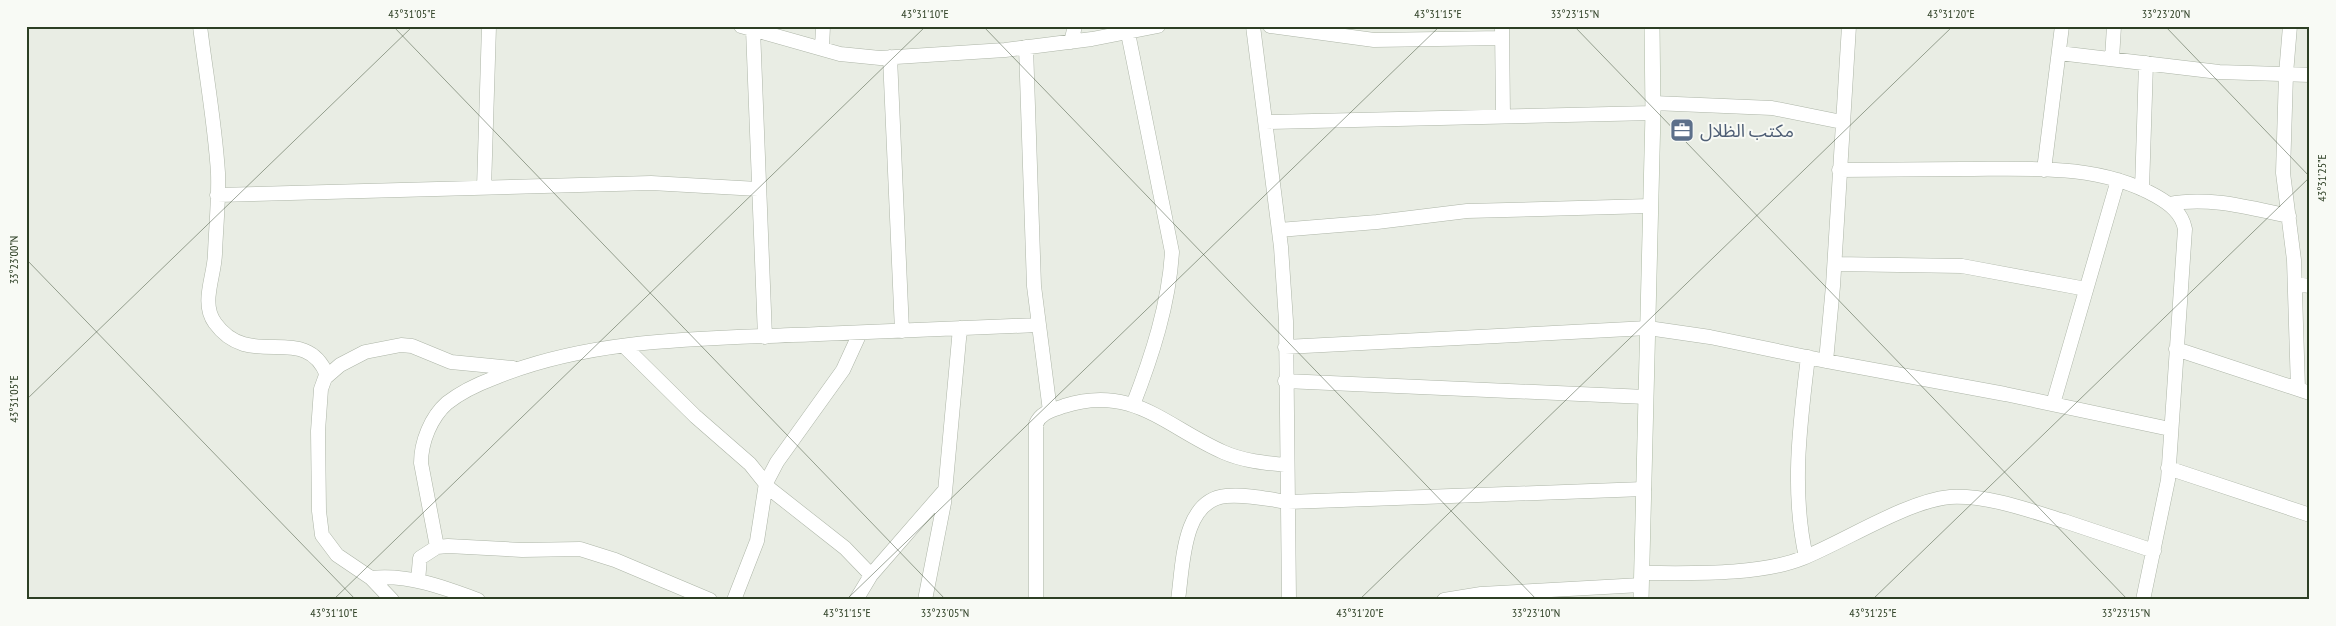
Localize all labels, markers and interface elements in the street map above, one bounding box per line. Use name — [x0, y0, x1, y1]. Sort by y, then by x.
text: 43°31'05"E — [388, 6, 436, 21]
text: 43°31'10"E — [901, 6, 949, 21]
text: 43°31'15"E — [1414, 6, 1462, 21]
text: 33°23'15"N — [1551, 6, 1599, 21]
text: 43°31'20"E — [1927, 6, 1975, 21]
text: 33°23'20"N — [2142, 6, 2190, 21]
office icon: مكتب الظلال — [1669, 117, 1695, 143]
place label: مكتب الظلال — [1700, 119, 1794, 142]
text: 43°31'25"E — [2314, 154, 2329, 202]
text: 33°23'00"N — [6, 236, 21, 284]
text: 43°31'05"E — [6, 375, 21, 423]
text: 43°31'10"E — [310, 605, 358, 620]
text: 43°31'15"E — [823, 605, 871, 620]
text: 33°23'05"N — [921, 605, 969, 620]
text: 43°31'20"E — [1336, 605, 1384, 620]
text: 33°23'10"N — [1512, 605, 1560, 620]
text: 43°31'25"E — [1849, 605, 1897, 620]
text: 33°23'15"N — [2102, 605, 2150, 620]

